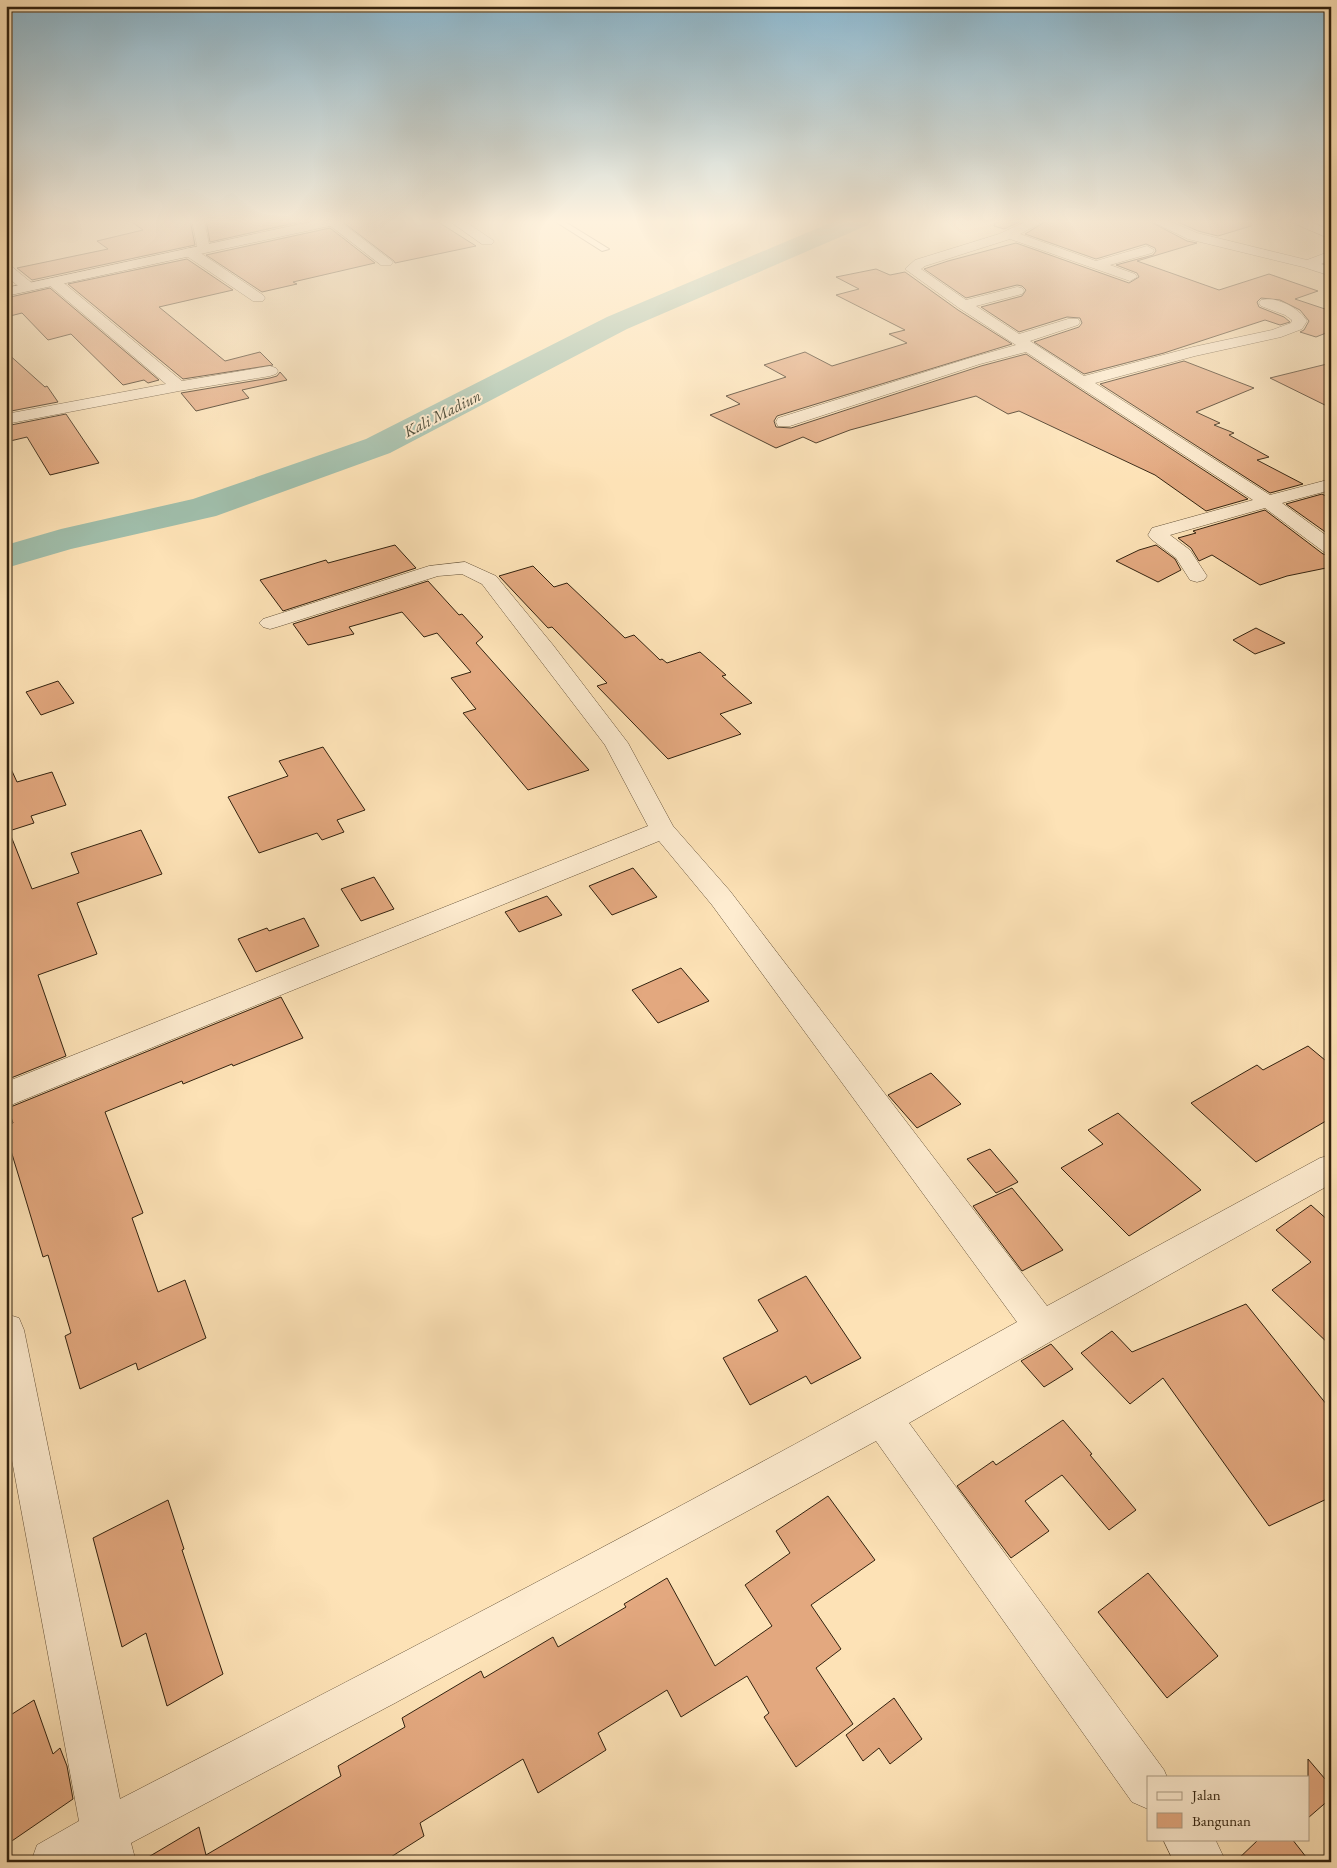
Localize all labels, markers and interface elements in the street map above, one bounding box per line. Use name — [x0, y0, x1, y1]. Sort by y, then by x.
water label: Kali Madiun — [399, 385, 485, 442]
legend — [1147, 1776, 1310, 1840]
text: Jalan — [1190, 1785, 1221, 1804]
text: Bangunan — [1192, 1811, 1251, 1830]

